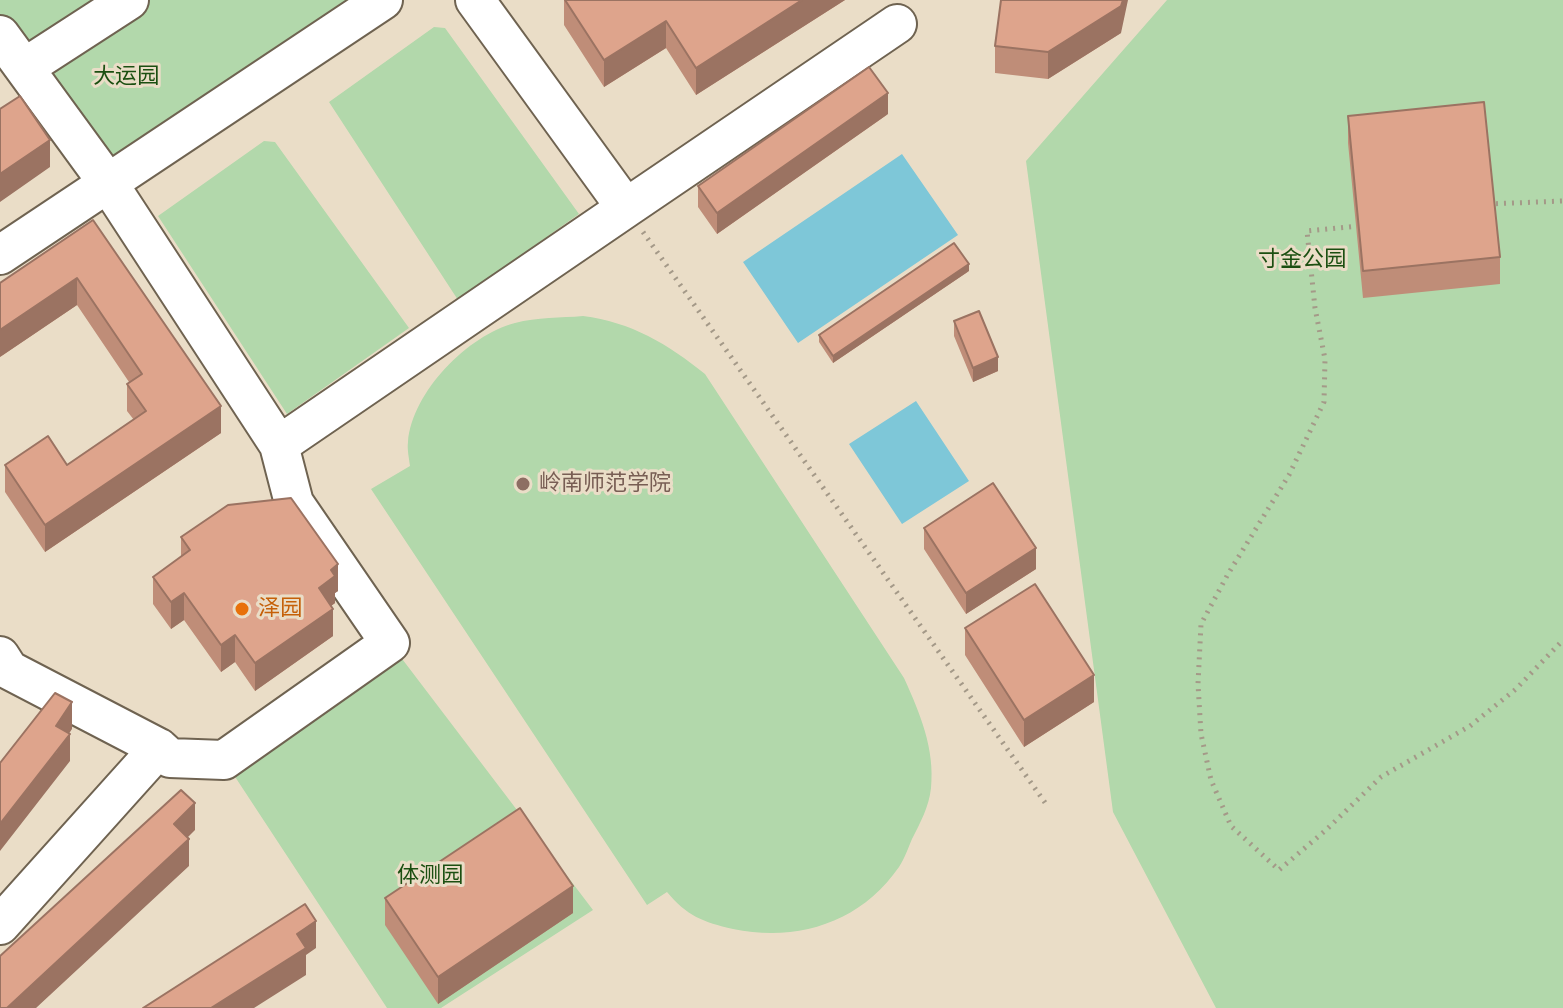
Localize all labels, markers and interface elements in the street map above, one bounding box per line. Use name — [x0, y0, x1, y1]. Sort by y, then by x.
park label: 大运园 — [93, 64, 159, 90]
park label: 寸金公园 — [1258, 247, 1346, 273]
place label: 岭南师范学院 — [539, 471, 671, 497]
marker: 岭南师范学院 — [514, 475, 532, 493]
place label: 泽园 — [258, 596, 302, 622]
marker: 泽园 — [233, 600, 251, 618]
park label: 体测园 — [397, 863, 463, 889]

